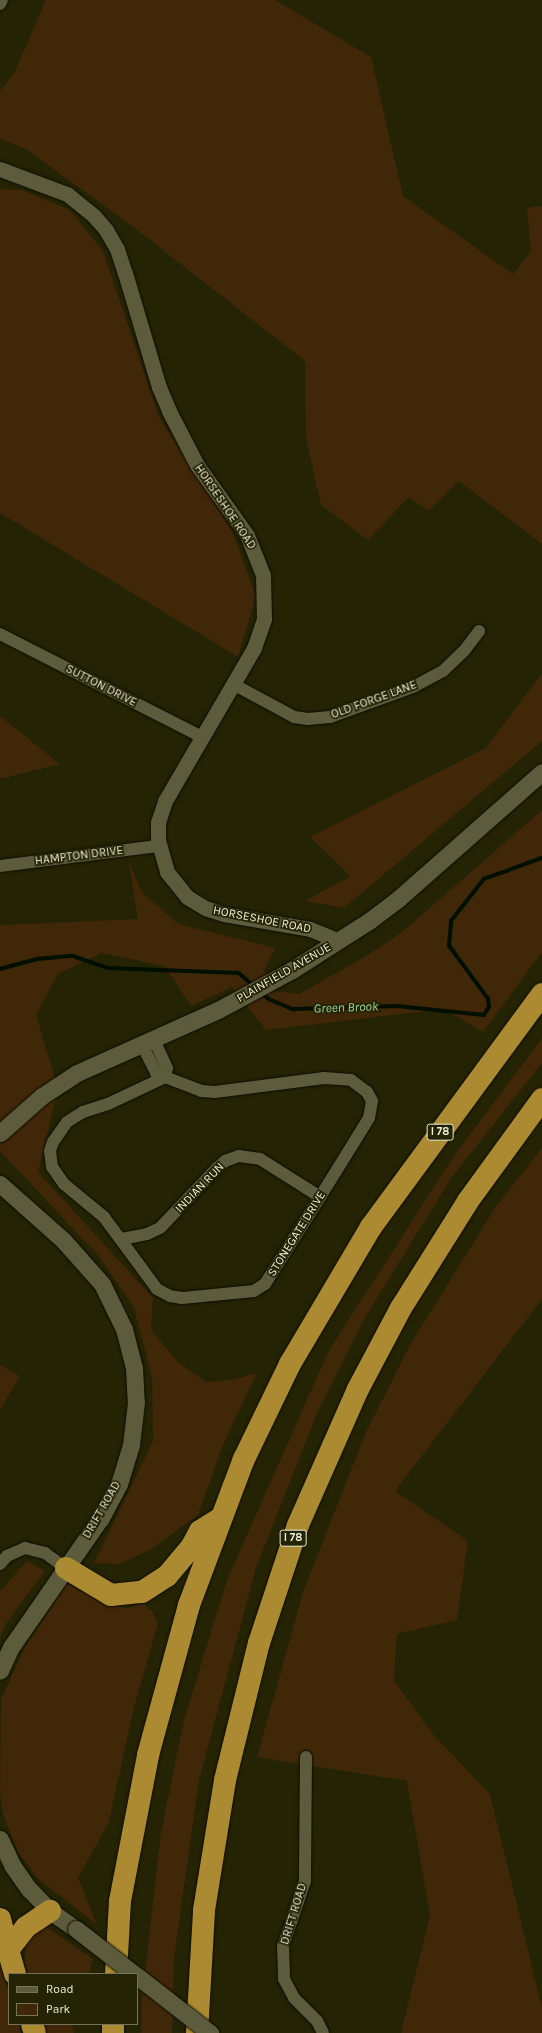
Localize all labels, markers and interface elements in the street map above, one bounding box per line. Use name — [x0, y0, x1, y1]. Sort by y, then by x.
street label: HORSESHOE ROAD — [191, 462, 259, 552]
street label: SUTTON DRIVE — [63, 662, 139, 710]
street label: OLD FORGE LANE — [329, 678, 419, 722]
street label: HAMPTON DRIVE — [34, 843, 124, 869]
street label: HORSESHOE ROAD — [212, 903, 312, 937]
street label: PLAINFIELD AVENUE — [234, 940, 334, 1006]
water label: Green Brook — [313, 999, 379, 1017]
road number: I 78 — [426, 1123, 454, 1141]
street label: INDIAN RUN — [173, 1160, 227, 1216]
street label: STONEGATE DRIVE — [265, 1189, 329, 1279]
street label: DRIFT ROAD — [80, 1479, 124, 1541]
road number: I 78 — [279, 1529, 307, 1547]
street label: DRIFT ROAD — [278, 1881, 310, 1947]
legend — [8, 1973, 138, 2025]
text: Road — [46, 1982, 74, 1996]
text: Park — [46, 2002, 70, 2016]

